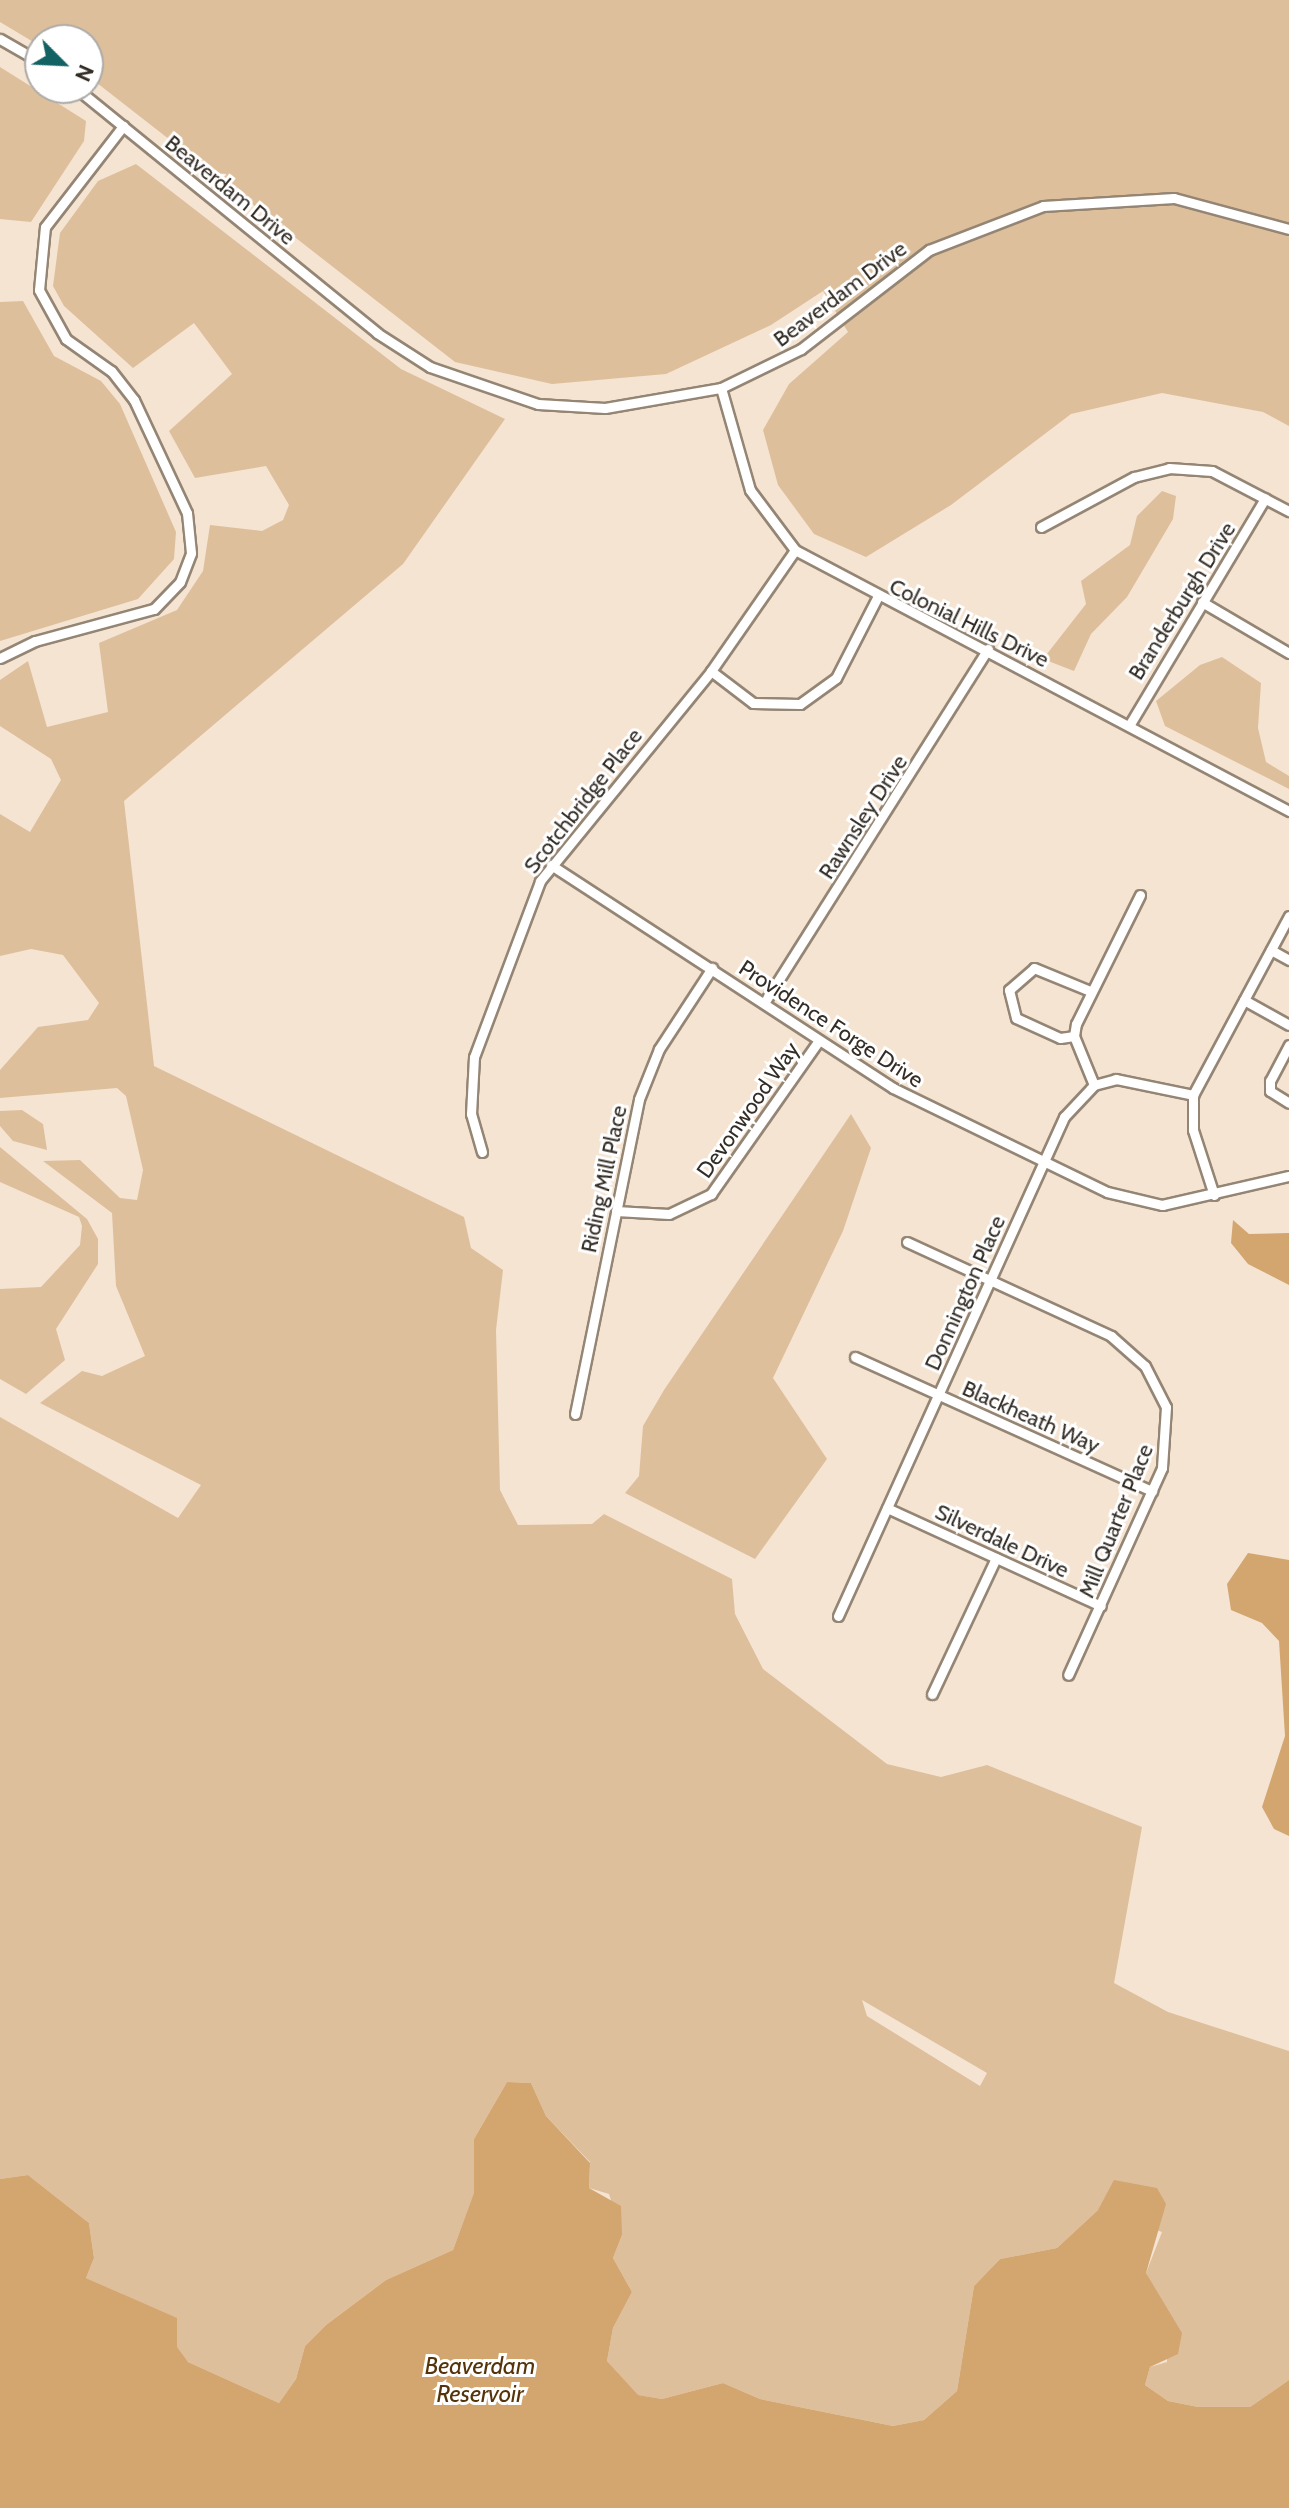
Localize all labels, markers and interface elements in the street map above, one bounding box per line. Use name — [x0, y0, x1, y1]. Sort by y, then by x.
north arrow — [24, 24, 104, 104]
text: N — [69, 61, 100, 86]
street label: Beaverdam Drive — [160, 130, 300, 250]
street label: Beaverdam Drive — [768, 235, 912, 353]
street label: Branderburgh Drive — [1123, 517, 1241, 685]
street label: Colonial Hills Drive — [885, 573, 1053, 673]
street label: Scotchbridge Place — [518, 723, 648, 879]
street label: Rawnsley Drive — [813, 750, 913, 884]
street label: Providence Forge Drive — [734, 955, 928, 1093]
street label: Devonwood Way — [691, 1037, 805, 1183]
street label: Riding Mill Place — [576, 1103, 632, 1255]
street label: Donnington Place — [919, 1212, 1011, 1374]
street label: Blackheath Way — [958, 1375, 1104, 1459]
street label: Mill Quarter Place — [1073, 1440, 1159, 1602]
street label: Silverdale Drive — [931, 1499, 1073, 1583]
water label: Beaverdam Reservoir — [425, 2352, 535, 2408]

